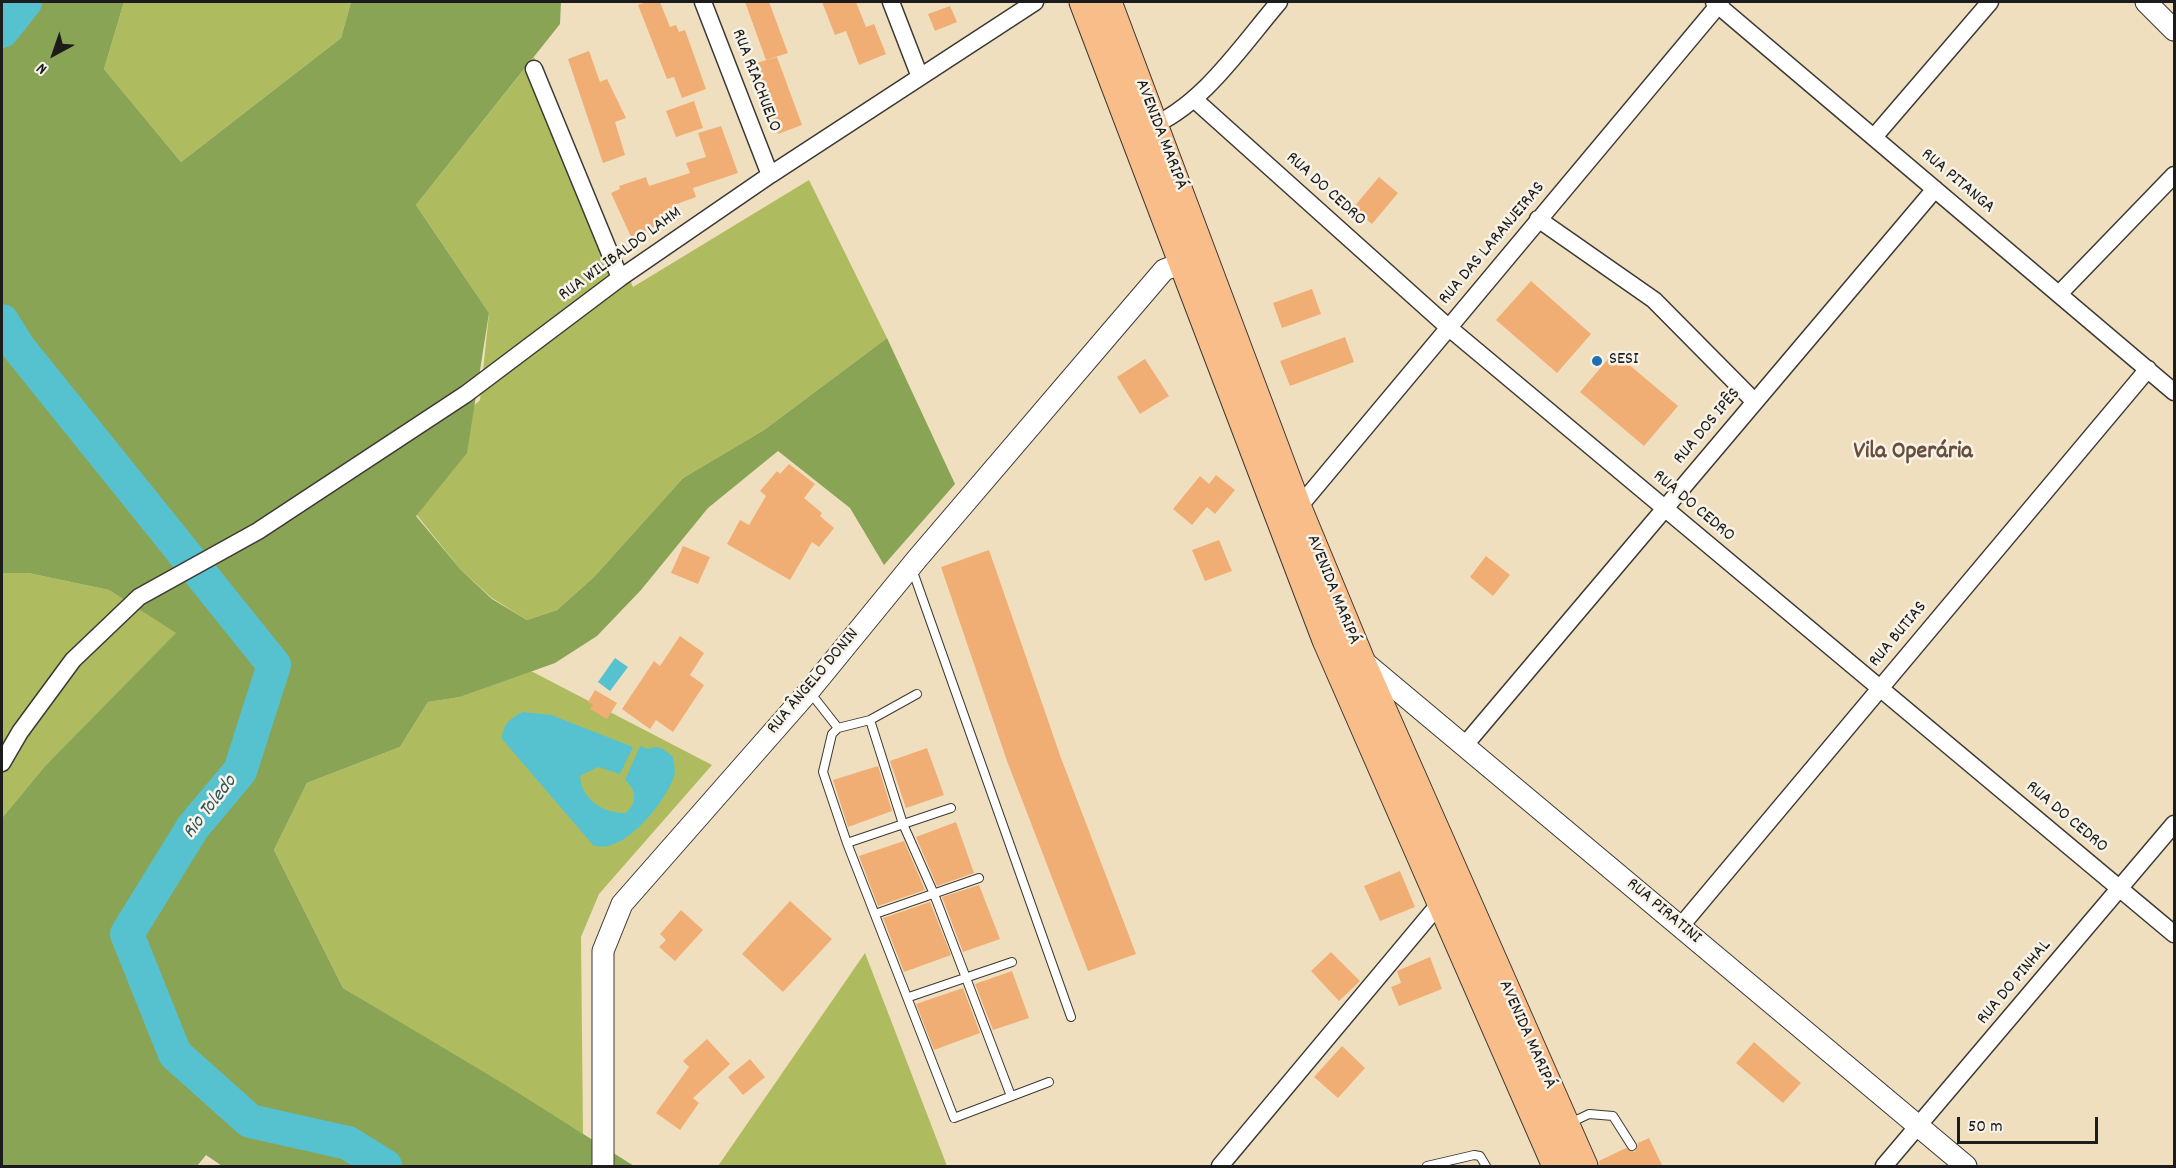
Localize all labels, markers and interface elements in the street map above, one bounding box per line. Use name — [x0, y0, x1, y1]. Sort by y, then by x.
north arrow — [24, 24, 84, 84]
street label: RUA RIACHUELO — [726, 27, 784, 135]
text: N — [32, 57, 53, 80]
street label: AVENIDA MARIPÁ — [1129, 77, 1191, 193]
street label: RUA PITANGA — [1916, 145, 1998, 219]
street label: RUA DO CEDRO — [1280, 148, 1370, 232]
street label: RUA DAS LARANJEIRAS — [1435, 178, 1551, 310]
street label: RUA WILIBALDO LAHM — [555, 203, 687, 307]
place label: SESI — [1609, 350, 1639, 372]
marker: SESI — [1590, 354, 1604, 368]
street label: RUA DOS IPÊS — [1670, 384, 1746, 470]
district label: Vila Operária — [1853, 440, 1973, 468]
street label: RUA DO CEDRO — [1648, 466, 1738, 548]
street label: AVENIDA MARIPÁ — [1300, 532, 1364, 648]
street label: RUA BUTIAS — [1865, 598, 1933, 672]
street label: RUA ÂNGELO DONIN — [763, 625, 865, 739]
water label: Rio Toledo — [179, 772, 243, 844]
street label: RUA DO CEDRO — [2021, 777, 2111, 859]
street label: RUA PIRATINI — [1621, 874, 1705, 950]
street label: RUA DO PINHAL — [1973, 936, 2057, 1030]
street label: AVENIDA MARIPÁ — [1492, 977, 1560, 1093]
scale bar — [1960, 1105, 2101, 1143]
text: 50 m — [1968, 1115, 2003, 1140]

